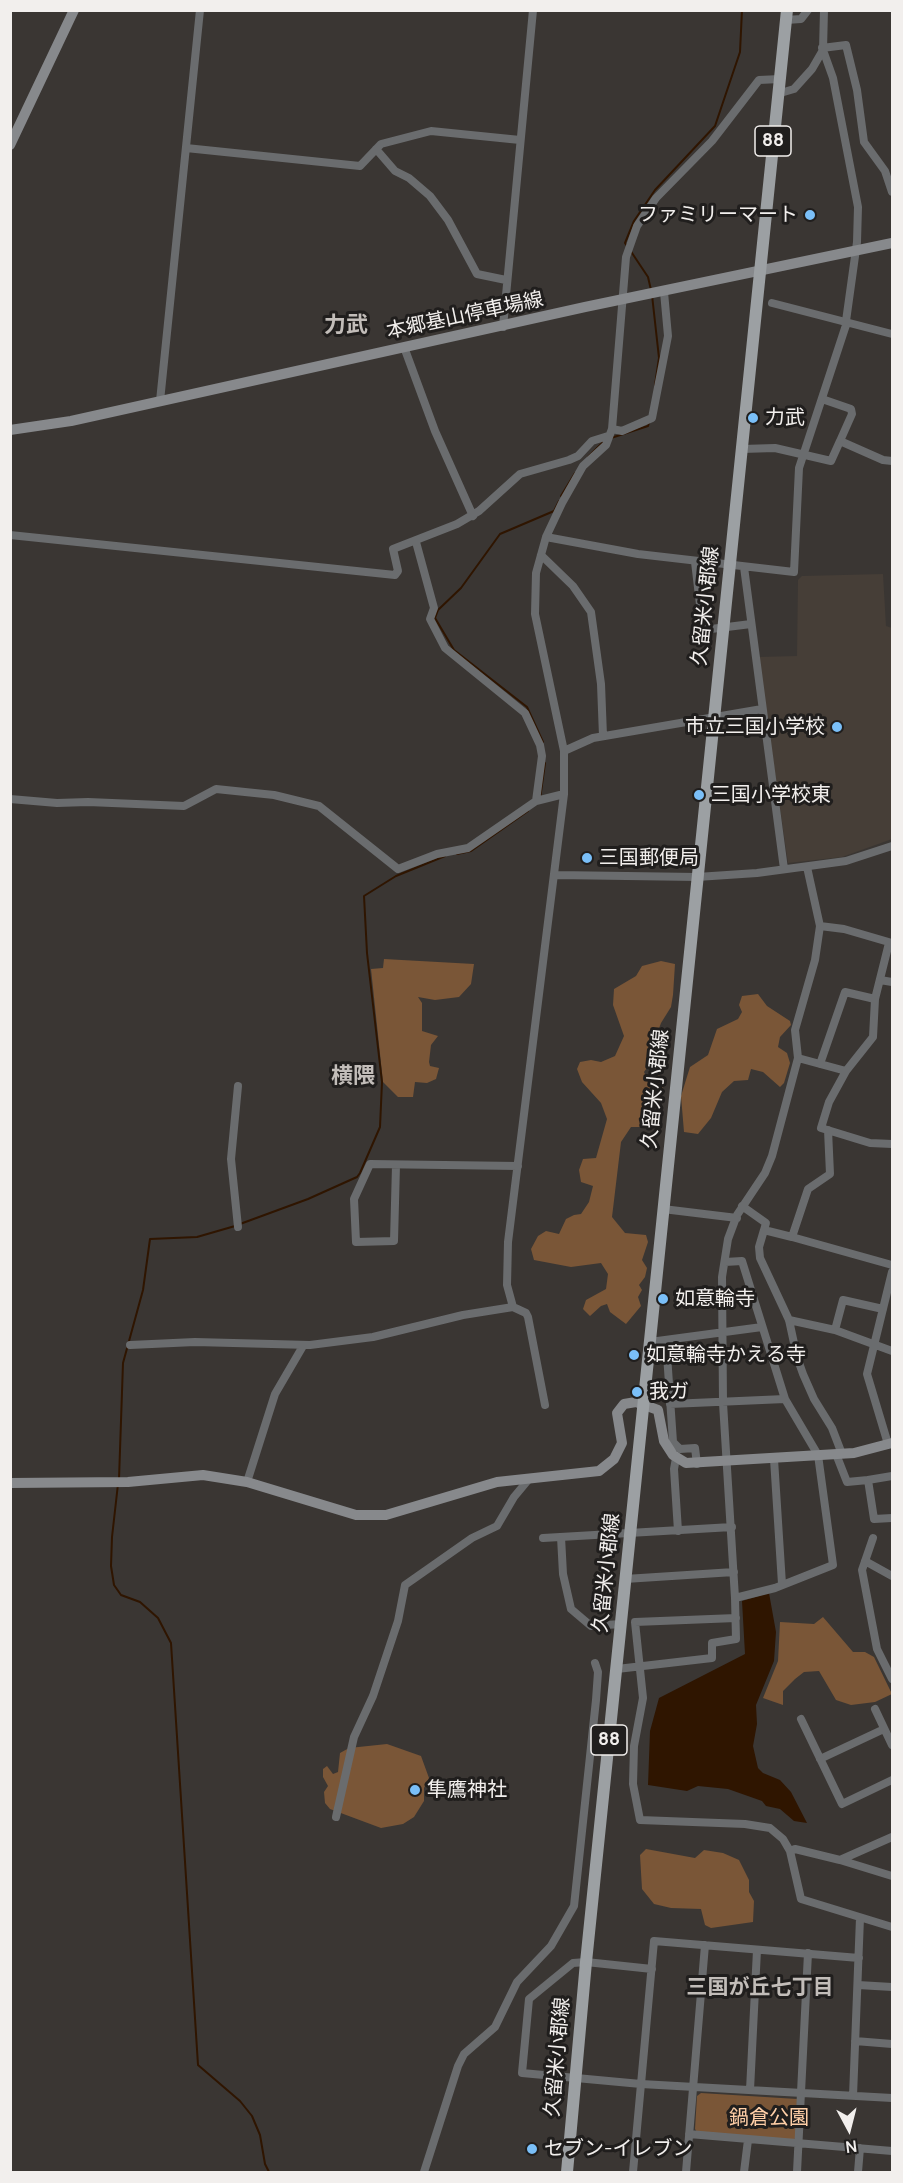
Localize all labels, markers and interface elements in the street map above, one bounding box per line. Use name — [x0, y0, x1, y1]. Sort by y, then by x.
road number: 88 — [755, 126, 791, 156]
place label: ファミリーマート — [638, 203, 798, 227]
marker: ファミリーマート — [803, 208, 817, 222]
street label: 本郷基山停車場線 — [384, 288, 546, 344]
district label: 力武 — [324, 313, 368, 339]
place label: 力武 — [765, 406, 805, 430]
marker: 力武 — [746, 411, 760, 425]
street label: 久留米小郡線 — [688, 545, 724, 667]
place label: 市立三国小学校 — [685, 715, 825, 739]
marker: 市立三国小学校 — [830, 720, 844, 734]
place label: 三国小学校東 — [711, 783, 831, 807]
marker: 三国小学校東 — [692, 788, 706, 802]
place label: 三国郵便局 — [599, 846, 699, 870]
marker: 三国郵便局 — [580, 851, 594, 865]
street label: 久留米小郡線 — [638, 1028, 674, 1150]
district label: 横隈 — [331, 1064, 375, 1090]
place label: 如意輪寺 — [675, 1287, 755, 1311]
marker: 如意輪寺 — [656, 1292, 670, 1306]
place label: 如意輪寺かえる寺 — [646, 1343, 806, 1367]
marker: 如意輪寺かえる寺 — [627, 1348, 641, 1362]
place label: 我ガ — [649, 1380, 689, 1404]
marker: 我ガ — [630, 1385, 644, 1399]
street label: 久留米小郡線 — [589, 1512, 625, 1634]
road number: 88 — [591, 1725, 627, 1755]
place label: 隼鷹神社 — [427, 1778, 507, 1802]
marker: 隼鷹神社 — [408, 1783, 422, 1797]
district label: 三国が丘七丁目 — [687, 1975, 833, 2001]
street label: 久留米小郡線 — [541, 1996, 575, 2118]
north arrow — [819, 2099, 879, 2159]
park label: 鍋倉公園 — [729, 2106, 809, 2130]
text: N — [844, 2135, 858, 2158]
place label: セブン-イレブン — [544, 2137, 692, 2161]
marker: セブン-イレブン — [525, 2142, 539, 2156]

